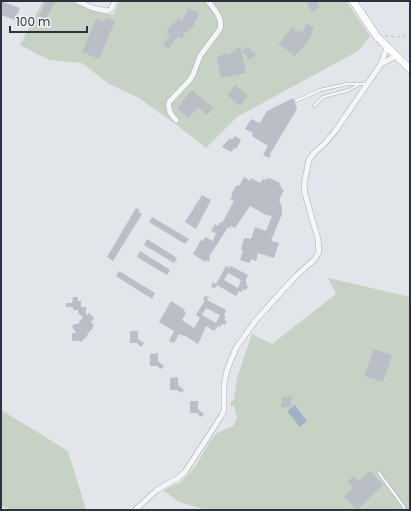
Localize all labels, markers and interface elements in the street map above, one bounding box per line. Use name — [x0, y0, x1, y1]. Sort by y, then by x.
scale bar — [10, 8, 87, 34]
text: 100 m — [16, 13, 50, 30]

